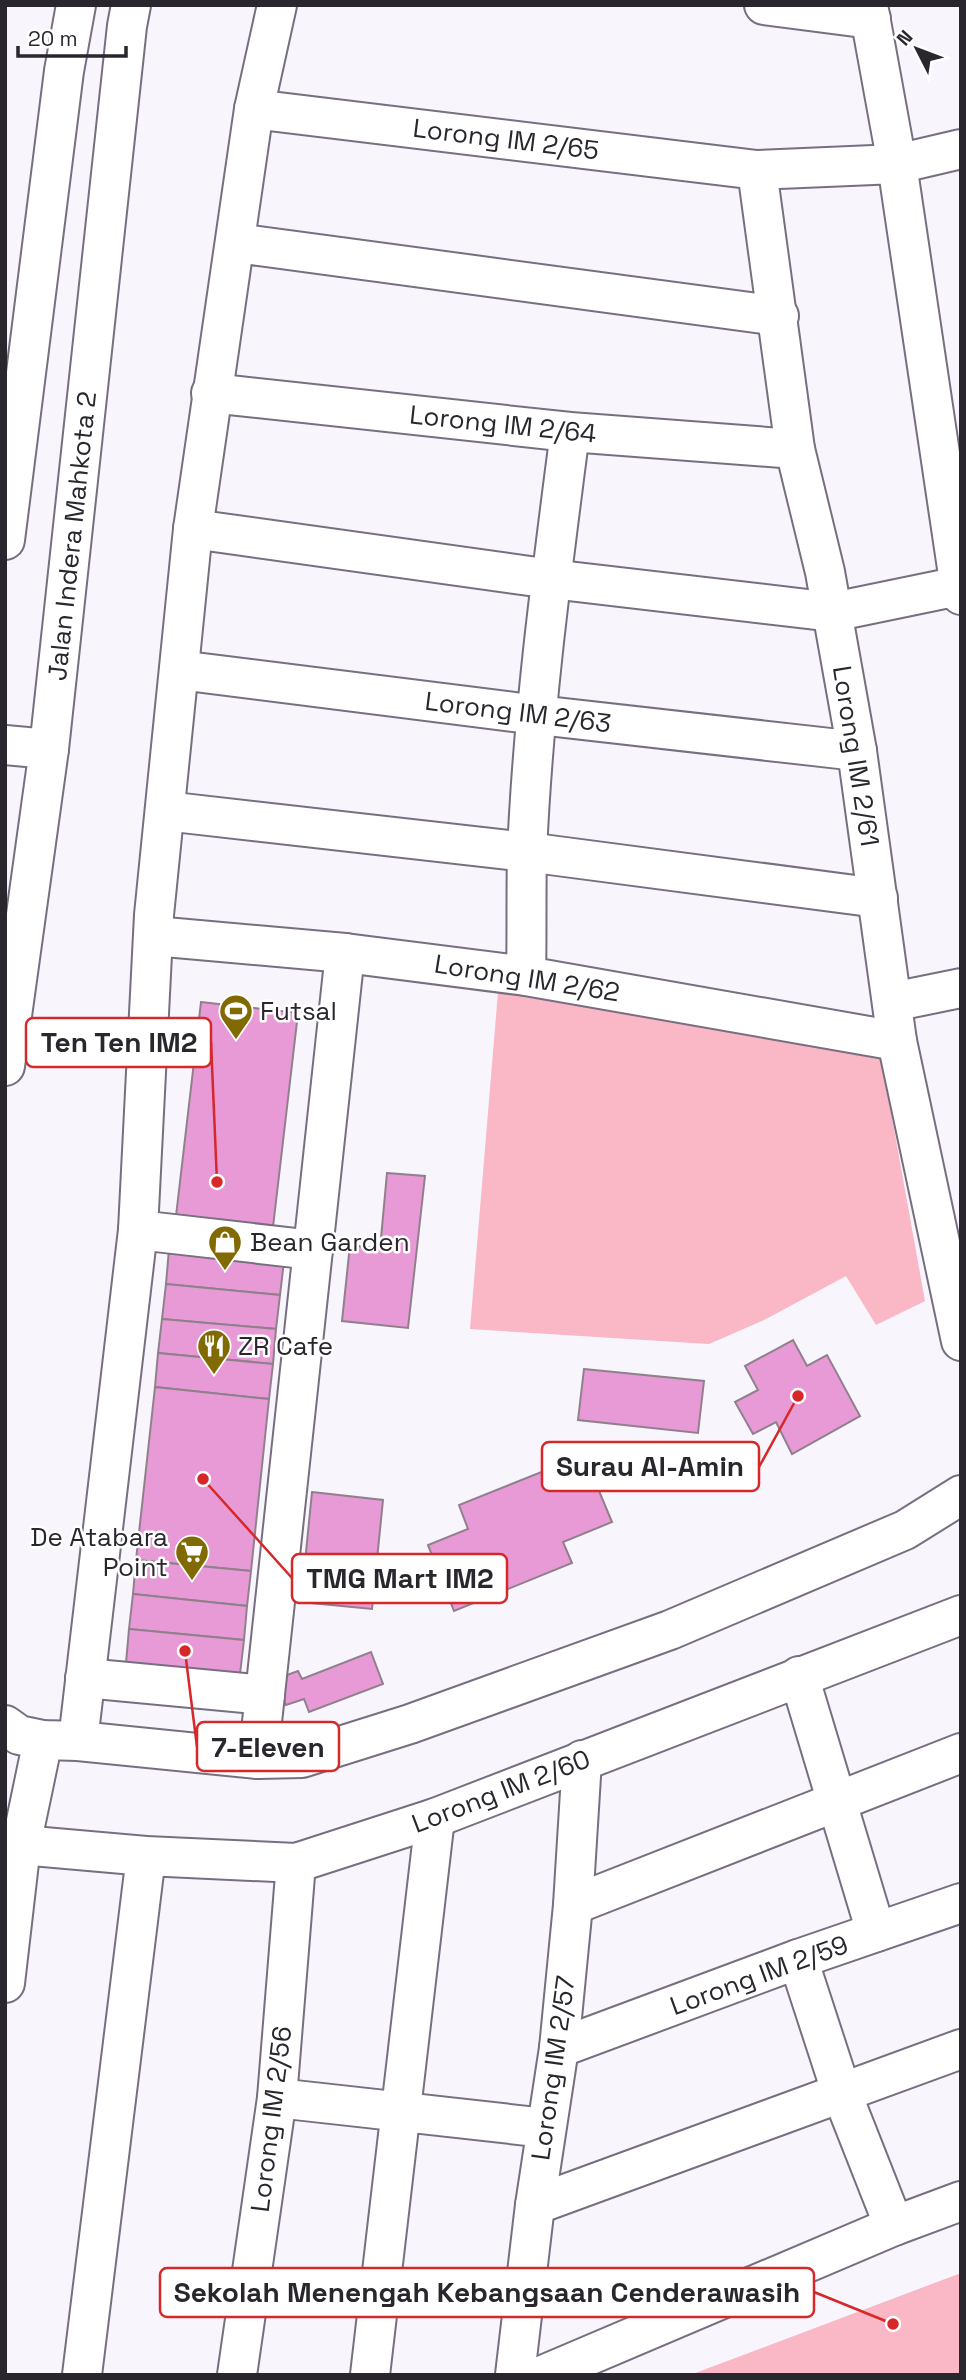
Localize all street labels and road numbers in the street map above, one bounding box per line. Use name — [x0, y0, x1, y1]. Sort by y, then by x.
street label: Lorong IM 2/65 — [411, 111, 601, 167]
street label: Jalan Indera Mahkota 2 — [40, 390, 104, 682]
street label: Lorong IM 2/64 — [408, 397, 598, 451]
street label: Lorong IM 2/61 — [825, 663, 887, 849]
street label: Lorong IM 2/63 — [423, 684, 613, 740]
street label: Lorong IM 2/62 — [432, 947, 622, 1009]
street label: Lorong IM 2/60 — [407, 1741, 595, 1841]
street label: Lorong IM 2/59 — [665, 1927, 853, 2023]
street label: Lorong IM 2/57 — [523, 1974, 583, 2162]
street label: Lorong IM 2/56 — [243, 2024, 299, 2214]

